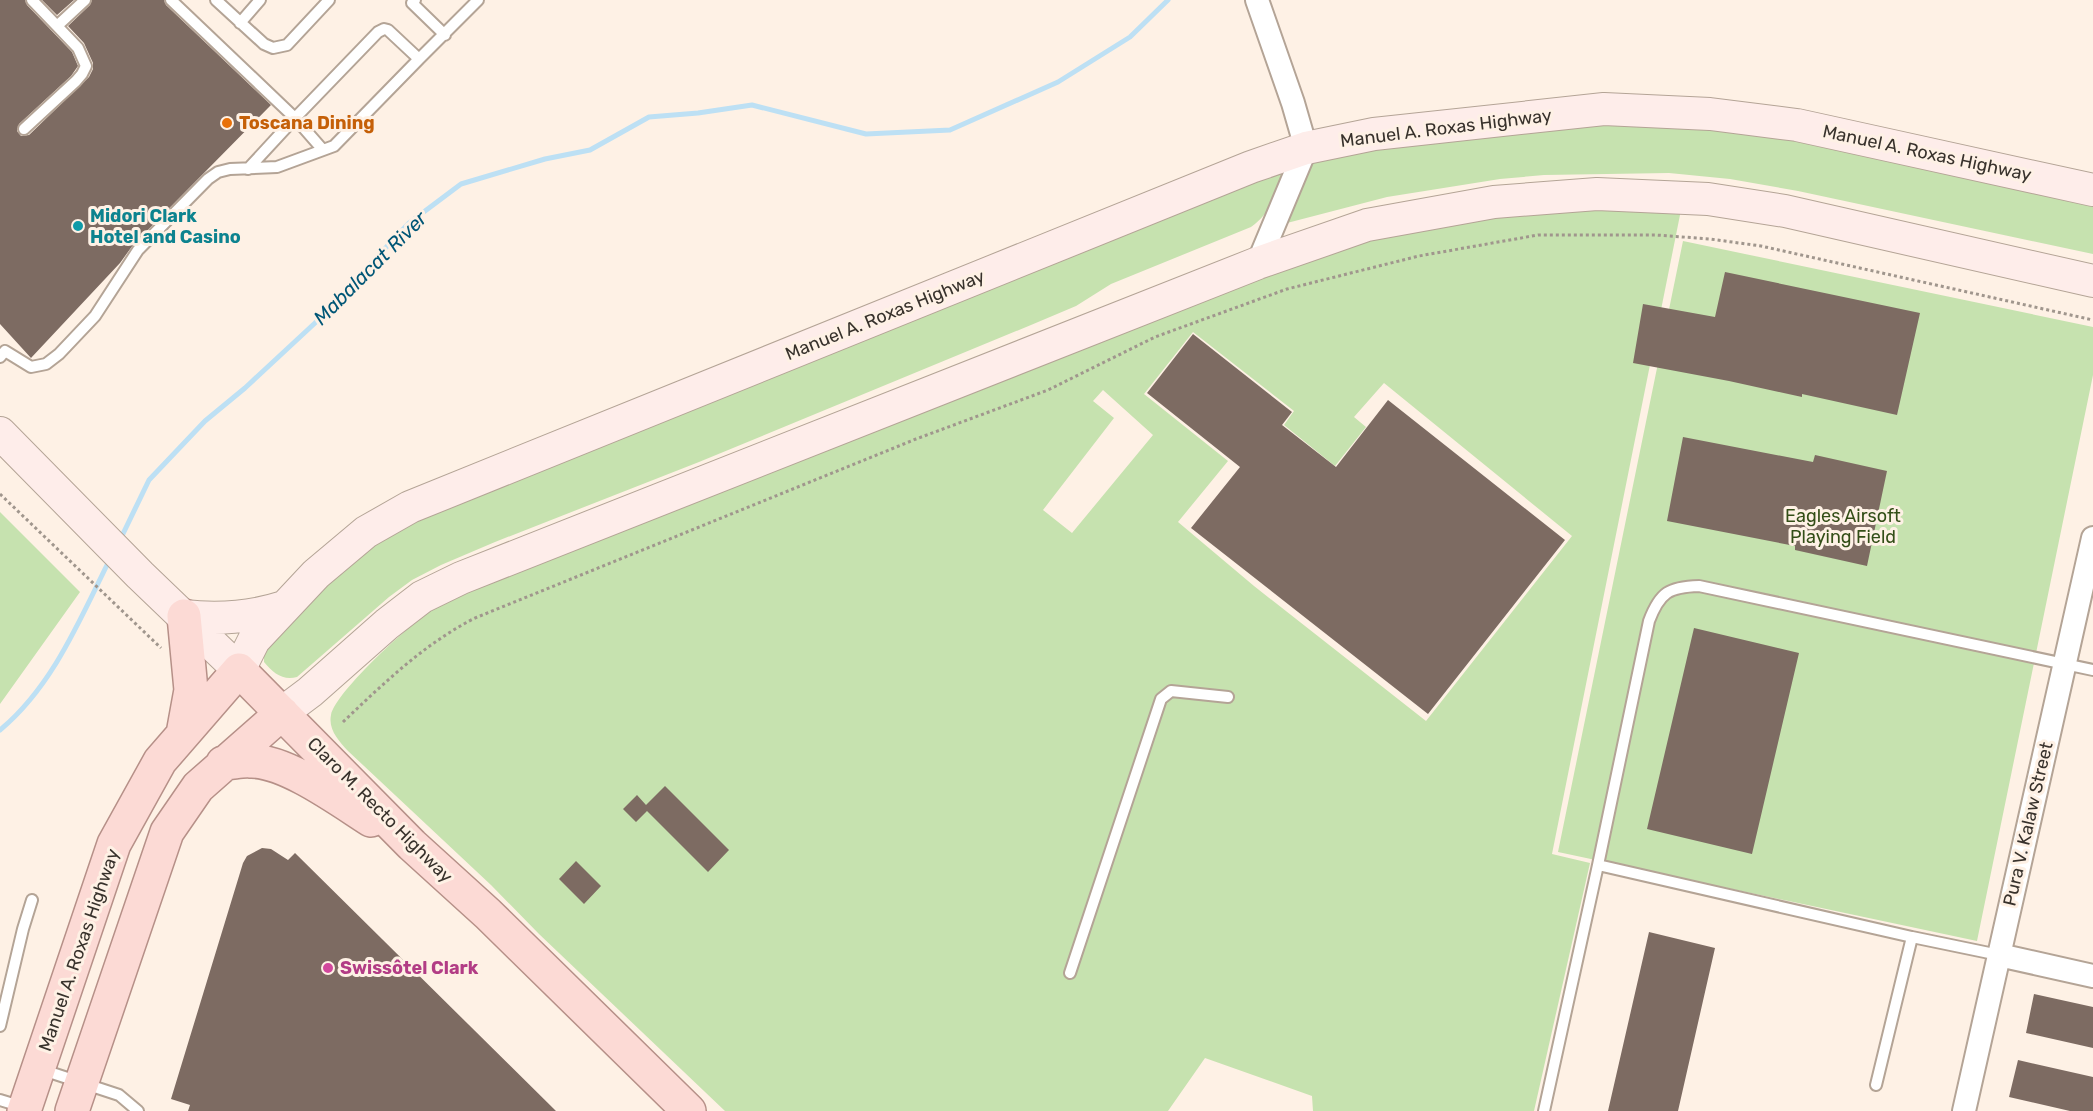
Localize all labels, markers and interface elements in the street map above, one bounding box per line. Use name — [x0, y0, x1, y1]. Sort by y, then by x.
street label: Manuel A. Roxas Highway — [1339, 104, 1553, 152]
place label: Toscana Dining — [239, 112, 375, 134]
marker: Toscana Dining — [220, 116, 234, 130]
street label: Manuel A. Roxas Highway — [1821, 120, 2033, 186]
place label: Midori Clark Hotel and Casino — [90, 205, 241, 248]
water label: Mabalacat River — [308, 205, 433, 330]
marker: Midori Clark Hotel and Casino — [71, 219, 85, 233]
street label: Manuel A. Roxas Highway — [782, 265, 988, 365]
park label: Eagles Airsoft Playing Field — [1785, 505, 1901, 548]
street label: Claro M. Recto Highway — [303, 733, 457, 887]
street label: Pura V. Kalaw Street — [1998, 740, 2058, 908]
street label: Manuel A. Roxas Highway — [34, 846, 124, 1054]
place label: Swissôtel Clark — [340, 957, 479, 979]
marker: Swissôtel Clark — [321, 961, 335, 975]

